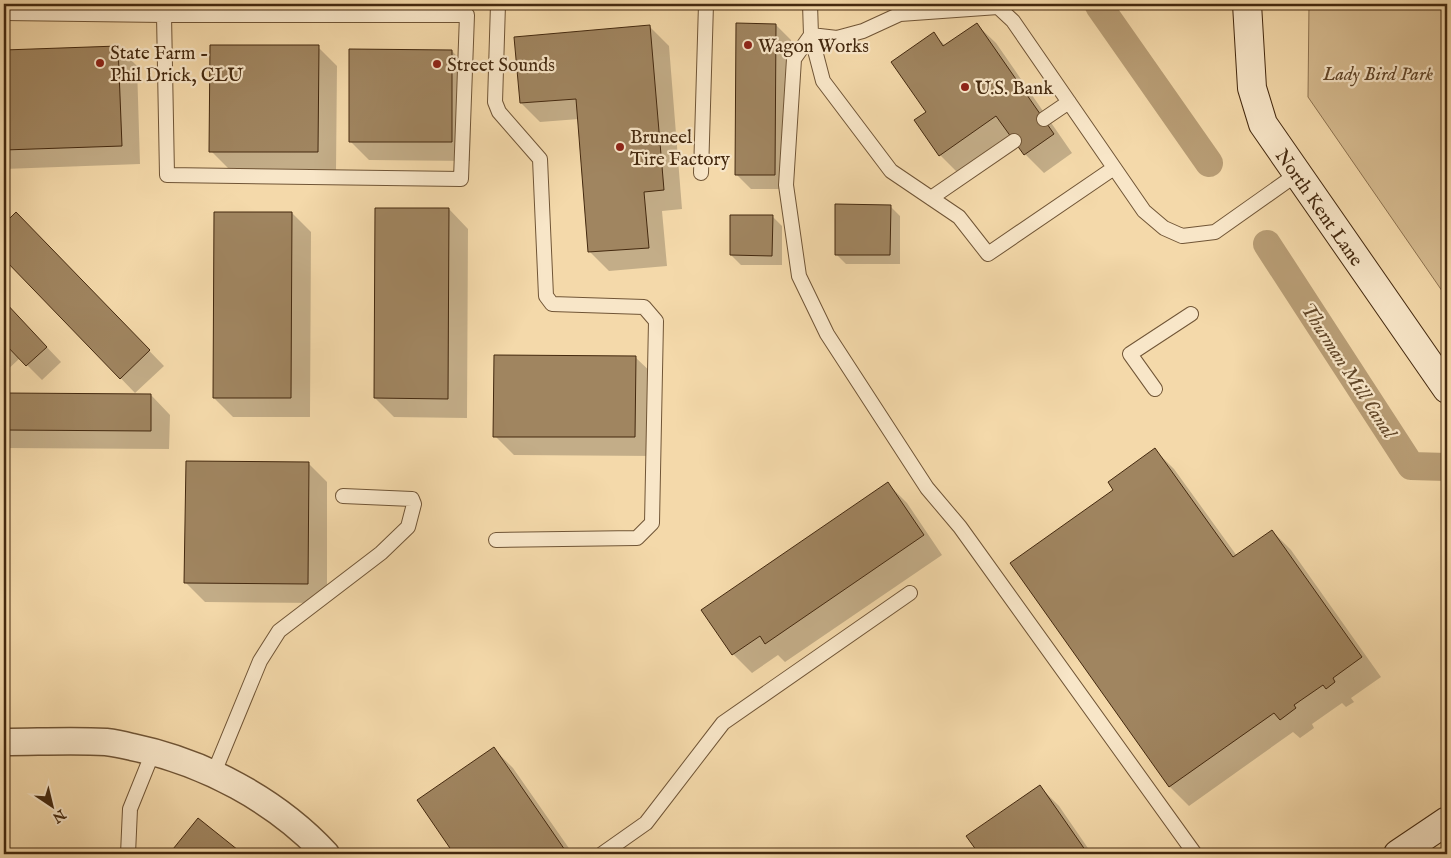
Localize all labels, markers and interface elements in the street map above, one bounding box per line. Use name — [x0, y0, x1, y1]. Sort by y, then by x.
place label: Wagon Works — [758, 35, 869, 59]
marker: Wagon Works — [742, 39, 754, 51]
place label: State Farm - Phil Drick, CLU — [110, 42, 244, 88]
place label: Street Sounds — [447, 54, 555, 78]
marker: State Farm - Phil Drick, CLU — [94, 57, 106, 69]
marker: Street Sounds — [431, 58, 443, 70]
park label: Lady Bird Park — [1322, 63, 1433, 87]
place label: U.S. Bank — [975, 77, 1054, 101]
marker: U.S. Bank — [959, 81, 971, 93]
place label: Bruneel Tire Factory — [630, 126, 731, 172]
marker: Bruneel Tire Factory — [614, 141, 626, 153]
street label: North Kent Lane — [1269, 145, 1368, 272]
water label: Thurman Mill Canal — [1294, 298, 1402, 445]
north arrow — [28, 780, 78, 830]
text: N — [49, 804, 70, 827]

